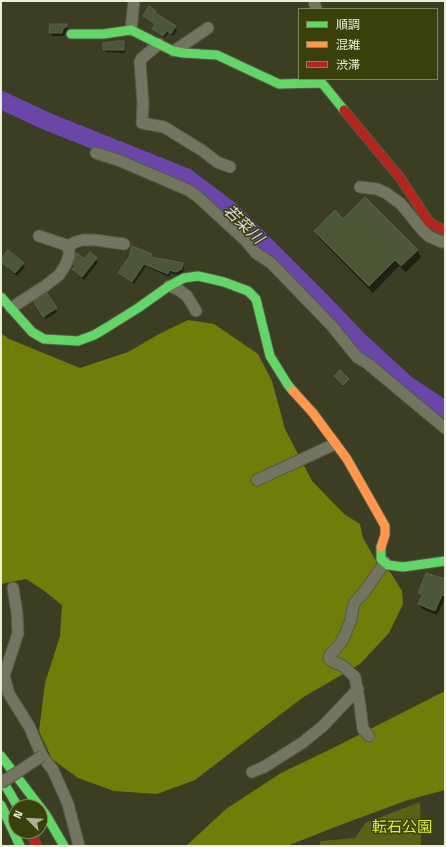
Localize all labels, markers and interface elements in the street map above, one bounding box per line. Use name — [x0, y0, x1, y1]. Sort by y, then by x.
legend — [298, 8, 438, 80]
text: 順調 — [336, 17, 360, 33]
text: 混雑 — [336, 37, 360, 53]
text: 渋滞 — [336, 57, 360, 73]
water label: 若菜川 — [219, 201, 267, 249]
north arrow — [8, 799, 48, 839]
text: N — [10, 808, 26, 821]
park label: 転石公園 — [372, 819, 432, 837]

